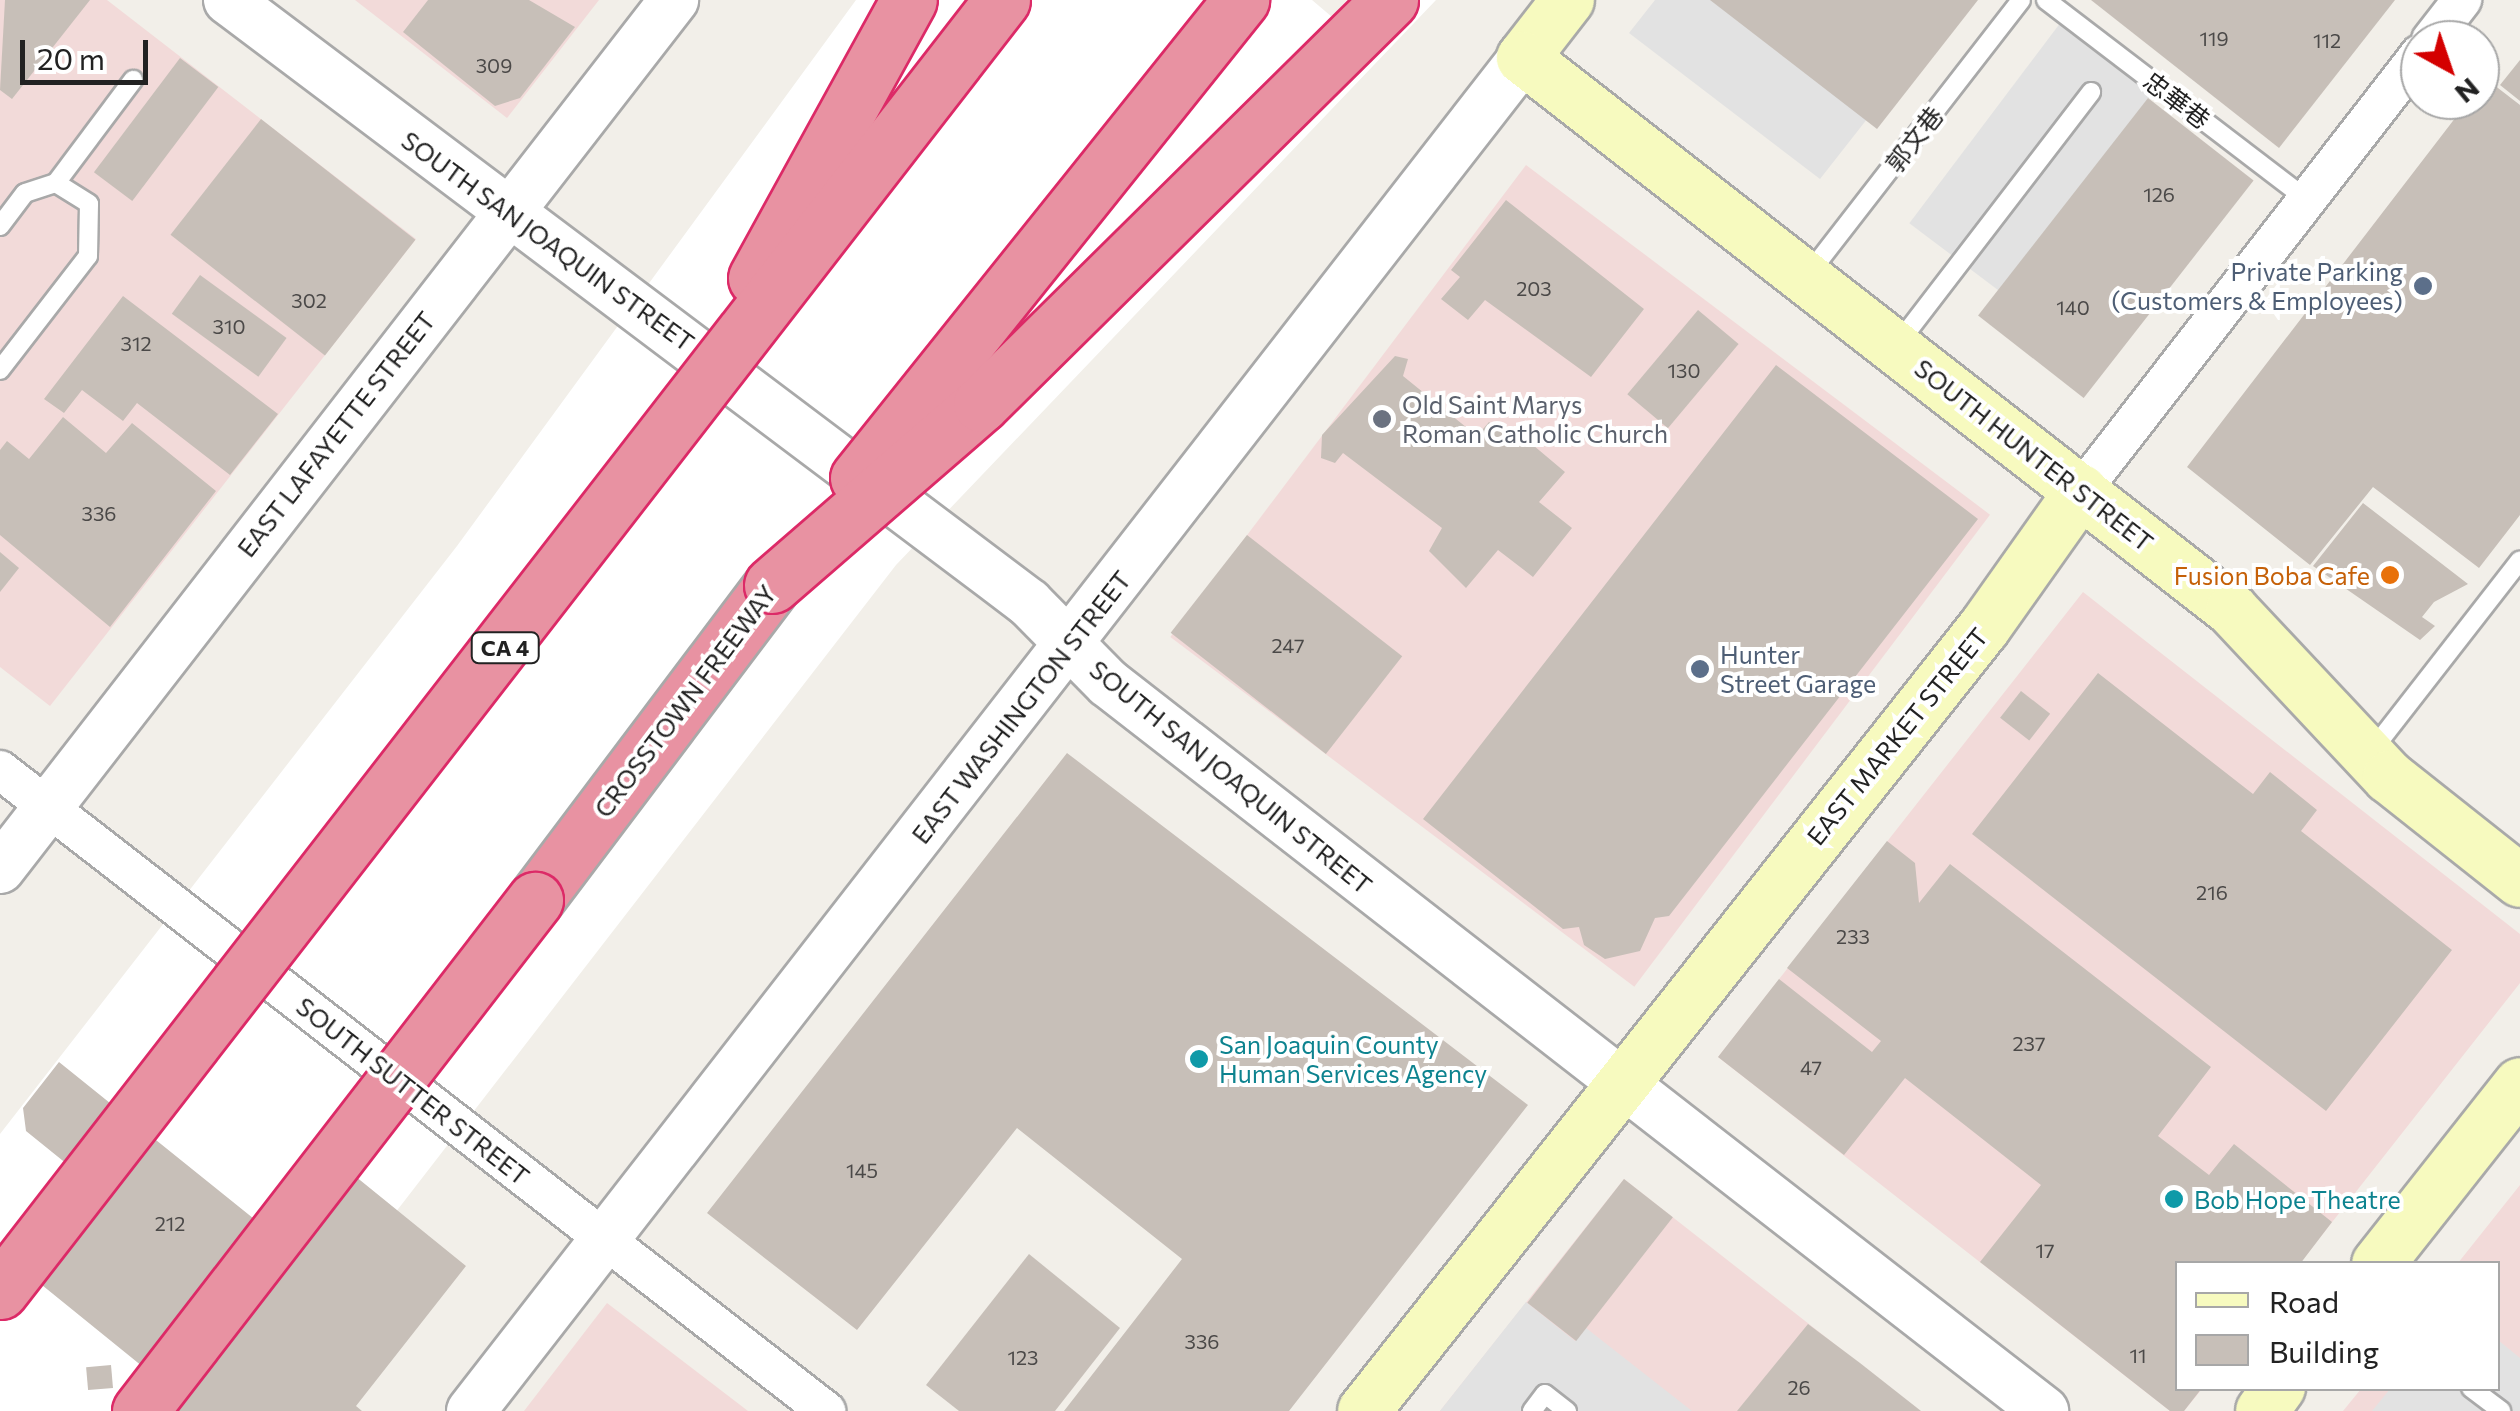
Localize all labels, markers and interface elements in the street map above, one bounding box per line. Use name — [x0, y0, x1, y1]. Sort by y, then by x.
scale bar — [25, 20, 152, 82]
north arrow — [2400, 20, 2500, 120]
house number: 119 — [2199, 26, 2229, 50]
house number: 112 — [2313, 28, 2341, 52]
text: 20 m — [37, 39, 105, 76]
house number: 309 — [476, 53, 512, 77]
street label: 忠華巷 — [2138, 65, 2216, 135]
text: N — [2449, 72, 2487, 111]
street label: 郭文巷 — [1879, 100, 1949, 178]
street label: SOUTH SAN JOAQUIN STREET — [396, 125, 700, 357]
house number: 126 — [2143, 182, 2175, 206]
place label: Private Parking (Customers & Employees) — [2111, 257, 2403, 316]
marker: Private Parking (Customers & Employees) — [2412, 275, 2434, 297]
house number: 203 — [1516, 276, 1552, 300]
house number: 302 — [291, 288, 327, 312]
house number: 140 — [2056, 295, 2090, 319]
street label: EAST LAFAYETTE STREET — [231, 305, 441, 563]
house number: 310 — [212, 314, 246, 338]
house number: 312 — [120, 331, 152, 355]
street label: SOUTH HUNTER STREET — [1909, 353, 2159, 557]
house number: 130 — [1667, 358, 1701, 382]
place label: Old Saint Marys Roman Catholic Church — [1402, 390, 1668, 449]
marker: Old Saint Marys Roman Catholic Church — [1371, 408, 1393, 430]
house number: 336 — [82, 501, 116, 525]
place label: Fusion Boba Cafe — [2174, 560, 2370, 590]
marker: Fusion Boba Cafe — [2379, 564, 2401, 586]
street label: EAST WASHINGTON STREET — [905, 565, 1137, 849]
street label: CROSSTOWN FREEWAY — [588, 579, 782, 823]
street label: EAST MARKET STREET — [1800, 621, 1994, 851]
road number: CA 4 — [470, 631, 540, 665]
house number: 247 — [1272, 633, 1304, 657]
place label: Hunter Street Garage — [1720, 640, 1876, 699]
street label: SOUTH SAN JOAQUIN STREET — [1084, 654, 1378, 900]
marker: Hunter Street Garage — [1689, 658, 1711, 680]
house number: 216 — [2196, 880, 2228, 904]
house number: 233 — [1836, 924, 1870, 948]
street label: SOUTH SUTTER STREET — [291, 991, 535, 1191]
place label: San Joaquin County Human Services Agency — [1219, 1030, 1487, 1089]
house number: 237 — [2013, 1031, 2045, 1055]
marker: San Joaquin County Human Services Agency — [1188, 1048, 1210, 1070]
house number: 47 — [1800, 1055, 1822, 1079]
house number: 145 — [846, 1158, 878, 1182]
place label: Bob Hope Theatre — [2194, 1184, 2401, 1214]
marker: Bob Hope Theatre — [2163, 1188, 2185, 1210]
house number: 212 — [155, 1211, 185, 1235]
house number: 17 — [2035, 1238, 2055, 1262]
legend — [2175, 1261, 2500, 1391]
text: Road — [2269, 1282, 2339, 1319]
house number: 336 — [1185, 1329, 1219, 1353]
text: Building — [2269, 1332, 2379, 1369]
house number: 11 — [2129, 1343, 2147, 1367]
house number: 123 — [1007, 1345, 1039, 1369]
house number: 26 — [1787, 1375, 1811, 1399]

